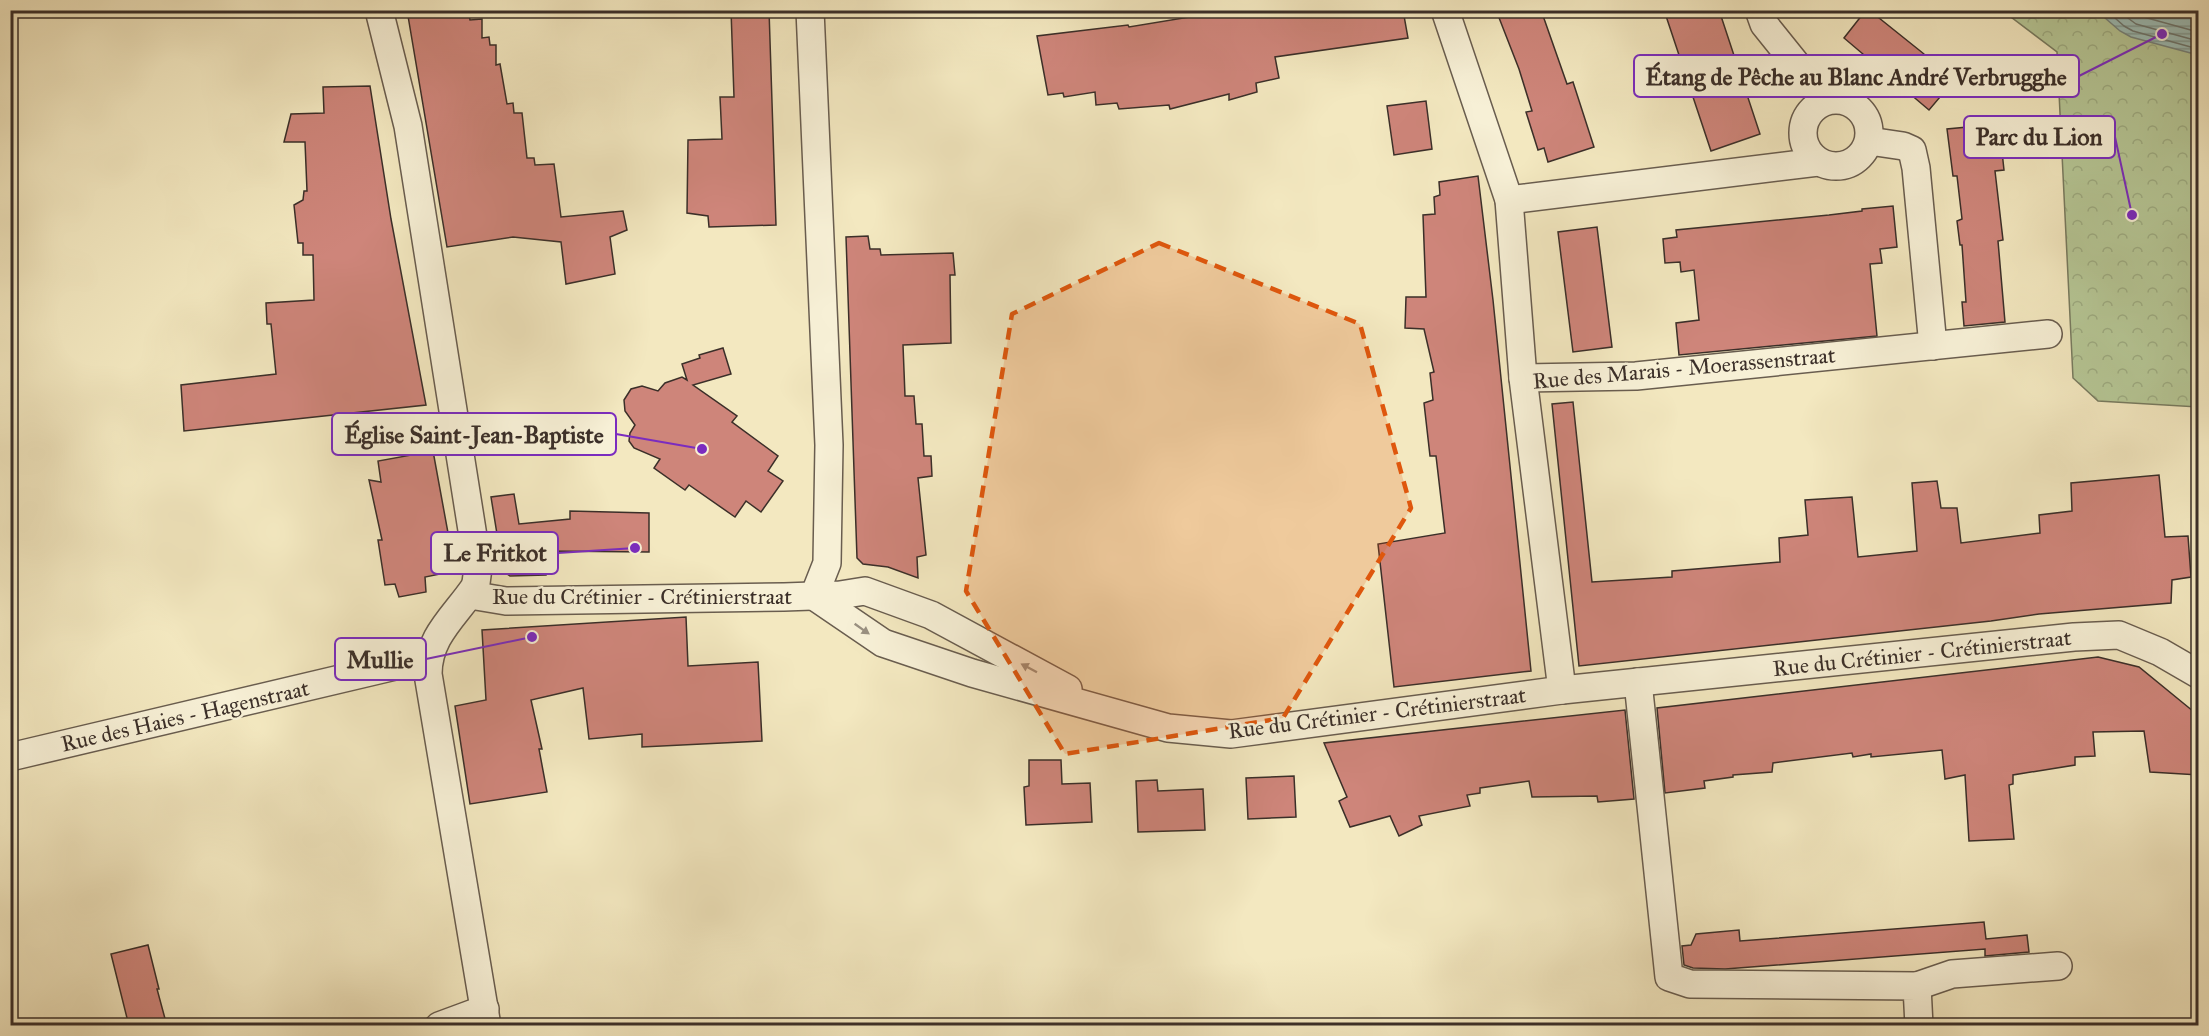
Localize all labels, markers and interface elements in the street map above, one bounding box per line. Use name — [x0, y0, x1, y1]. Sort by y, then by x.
callout: Étang de Pêche au Blanc André Verbrugghe — [1634, 55, 2079, 97]
text: Étang de Pêche au Blanc André Verbrugghe — [1645, 61, 2067, 92]
callout: Parc du Lion — [1964, 116, 2115, 158]
text: Parc du Lion — [1975, 122, 2103, 152]
street label: Rue des Marais - Moerassenstraat — [1531, 341, 1837, 395]
callout: Église Saint-Jean-Baptiste — [332, 413, 616, 455]
text: Église Saint-Jean-Baptiste — [344, 419, 604, 450]
callout: Le Fritkot — [431, 532, 558, 574]
text: Le Fritkot — [443, 538, 547, 568]
street label: Rue du Crétinier - Crétinierstraat — [492, 583, 792, 610]
one-way arrow — [854, 623, 870, 635]
street label: Rue du Crétinier - Crétinierstraat — [1771, 624, 2073, 682]
callout: Mullie — [335, 638, 426, 680]
text: Mullie — [347, 645, 413, 675]
one-way arrow — [1021, 663, 1038, 673]
street label: Rue des Haies - Hagenstraat — [58, 674, 312, 758]
street label: Rue du Crétinier - Crétinierstraat — [1226, 681, 1528, 745]

